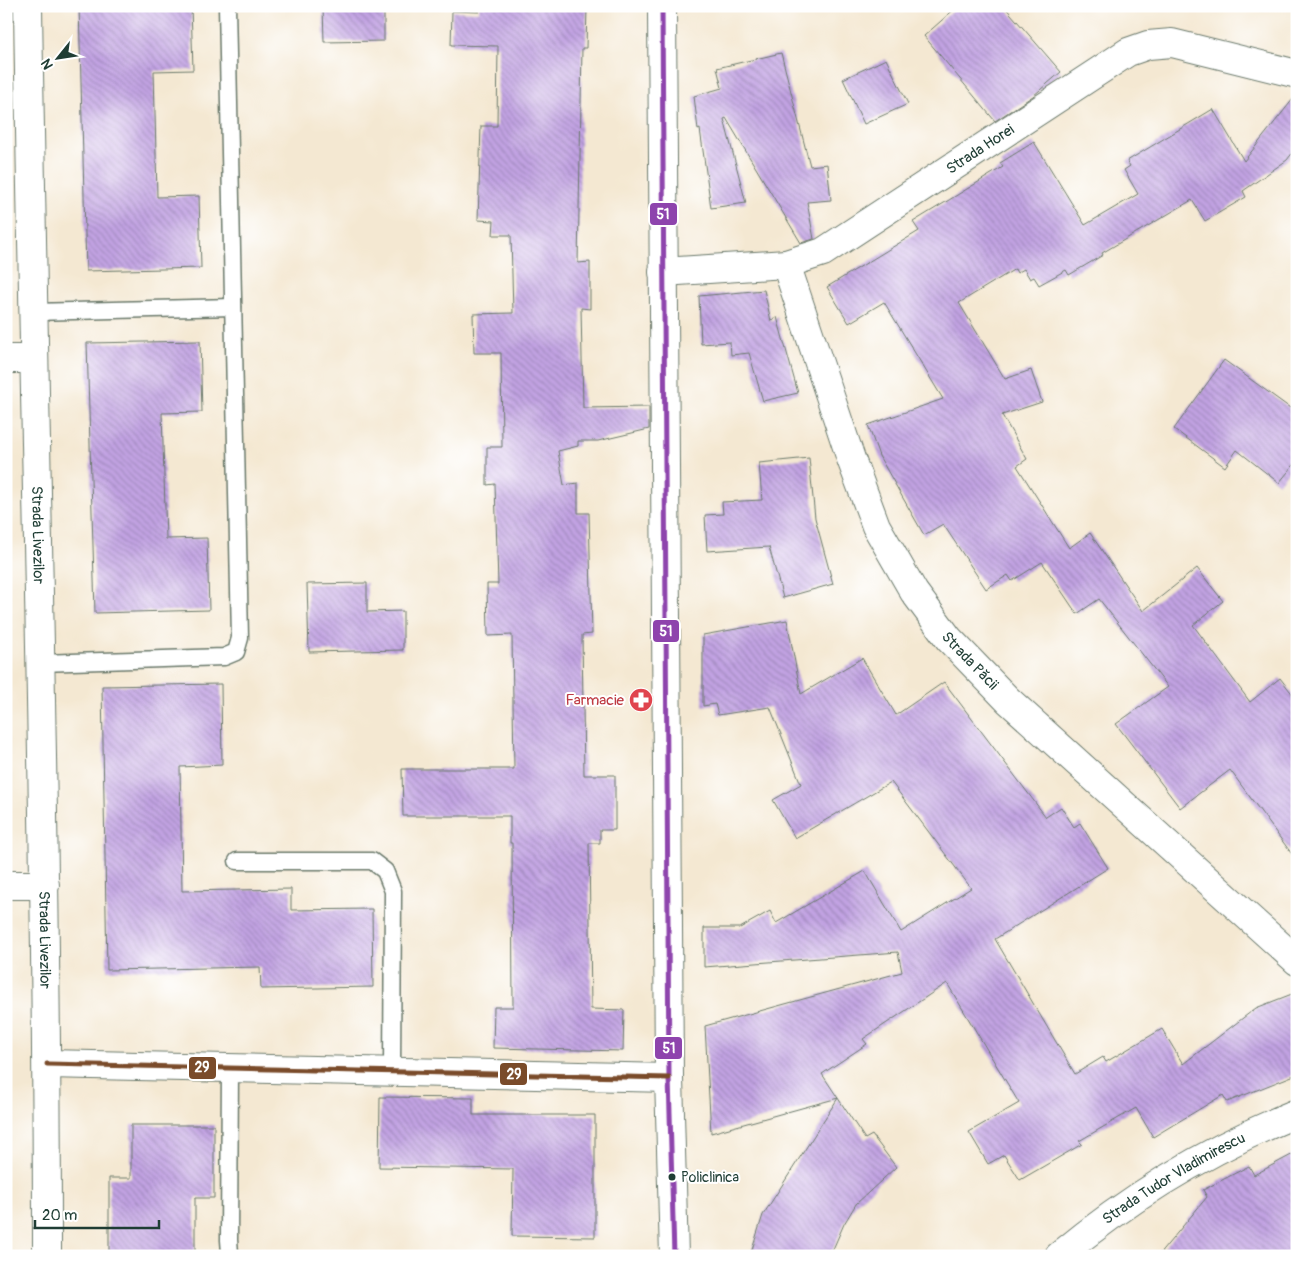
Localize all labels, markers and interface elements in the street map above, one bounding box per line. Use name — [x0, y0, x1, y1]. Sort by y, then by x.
north arrow — [32, 32, 82, 82]
text: N — [37, 56, 57, 73]
street label: Strada Horei — [942, 120, 1018, 178]
line badge: 51 — [649, 202, 678, 226]
text: 51 — [656, 206, 670, 223]
street label: Strada Livezilor — [27, 486, 48, 585]
line badge: 51 — [652, 619, 680, 643]
text: 51 — [659, 623, 673, 640]
street label: Strada Păcii — [937, 628, 1003, 694]
pharmacy icon: Farmacie — [628, 687, 654, 713]
place label: Farmacie — [566, 691, 625, 710]
street label: Strada Livezilor — [35, 891, 55, 990]
line badge: 51 — [654, 1036, 683, 1060]
text: 51 — [662, 1040, 676, 1057]
line badge: 29 — [188, 1056, 217, 1080]
text: 29 — [194, 1059, 210, 1076]
line badge: 29 — [499, 1062, 528, 1086]
text: 29 — [506, 1066, 522, 1083]
street label: Strada Tudor Vladimirescu — [1099, 1128, 1248, 1229]
place label: Policlinica — [681, 1169, 739, 1186]
marker: Policlinica — [667, 1172, 677, 1182]
scale bar — [35, 1197, 159, 1229]
text: 20 m — [42, 1206, 77, 1225]

